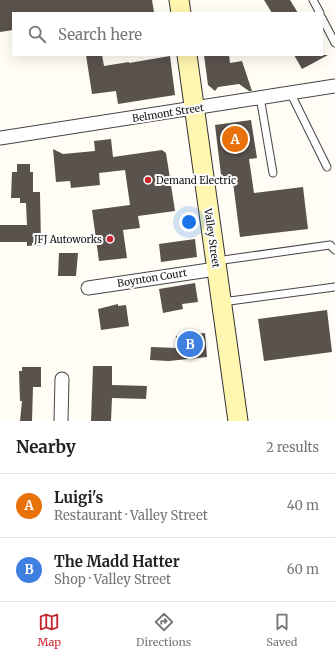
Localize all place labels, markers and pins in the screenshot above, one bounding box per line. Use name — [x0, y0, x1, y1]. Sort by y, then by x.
pin: A — [222, 124, 248, 154]
place label: Demand Electric — [156, 174, 236, 187]
marker: Demand Electric — [143, 175, 153, 185]
place label: JFJ Autoworks — [33, 233, 102, 246]
marker: JFJ Autoworks — [105, 234, 115, 244]
pin: B — [177, 329, 203, 359]

